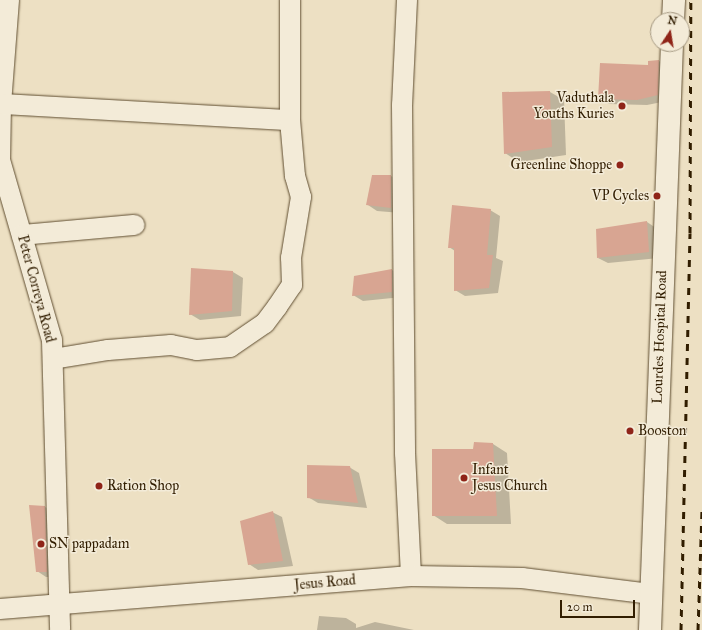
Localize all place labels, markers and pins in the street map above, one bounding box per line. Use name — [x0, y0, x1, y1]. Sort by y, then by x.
place label: Vaduthala Youths Kuries — [533, 90, 614, 122]
marker: Vaduthala Youths Kuries — [617, 101, 627, 111]
place label: Greenline Shoppe — [511, 157, 612, 173]
marker: Greenline Shoppe — [615, 160, 625, 170]
place label: VP Cycles — [592, 188, 649, 204]
marker: VP Cycles — [652, 191, 662, 201]
place label: Booston — [638, 423, 686, 439]
marker: Booston — [625, 426, 635, 436]
place label: Infant Jesus Church — [472, 462, 547, 494]
marker: Infant Jesus Church — [459, 473, 469, 483]
place label: Ration Shop — [107, 478, 179, 494]
marker: Ration Shop — [94, 481, 104, 491]
place label: SN pappadam — [49, 536, 129, 552]
marker: SN pappadam — [36, 539, 46, 549]

